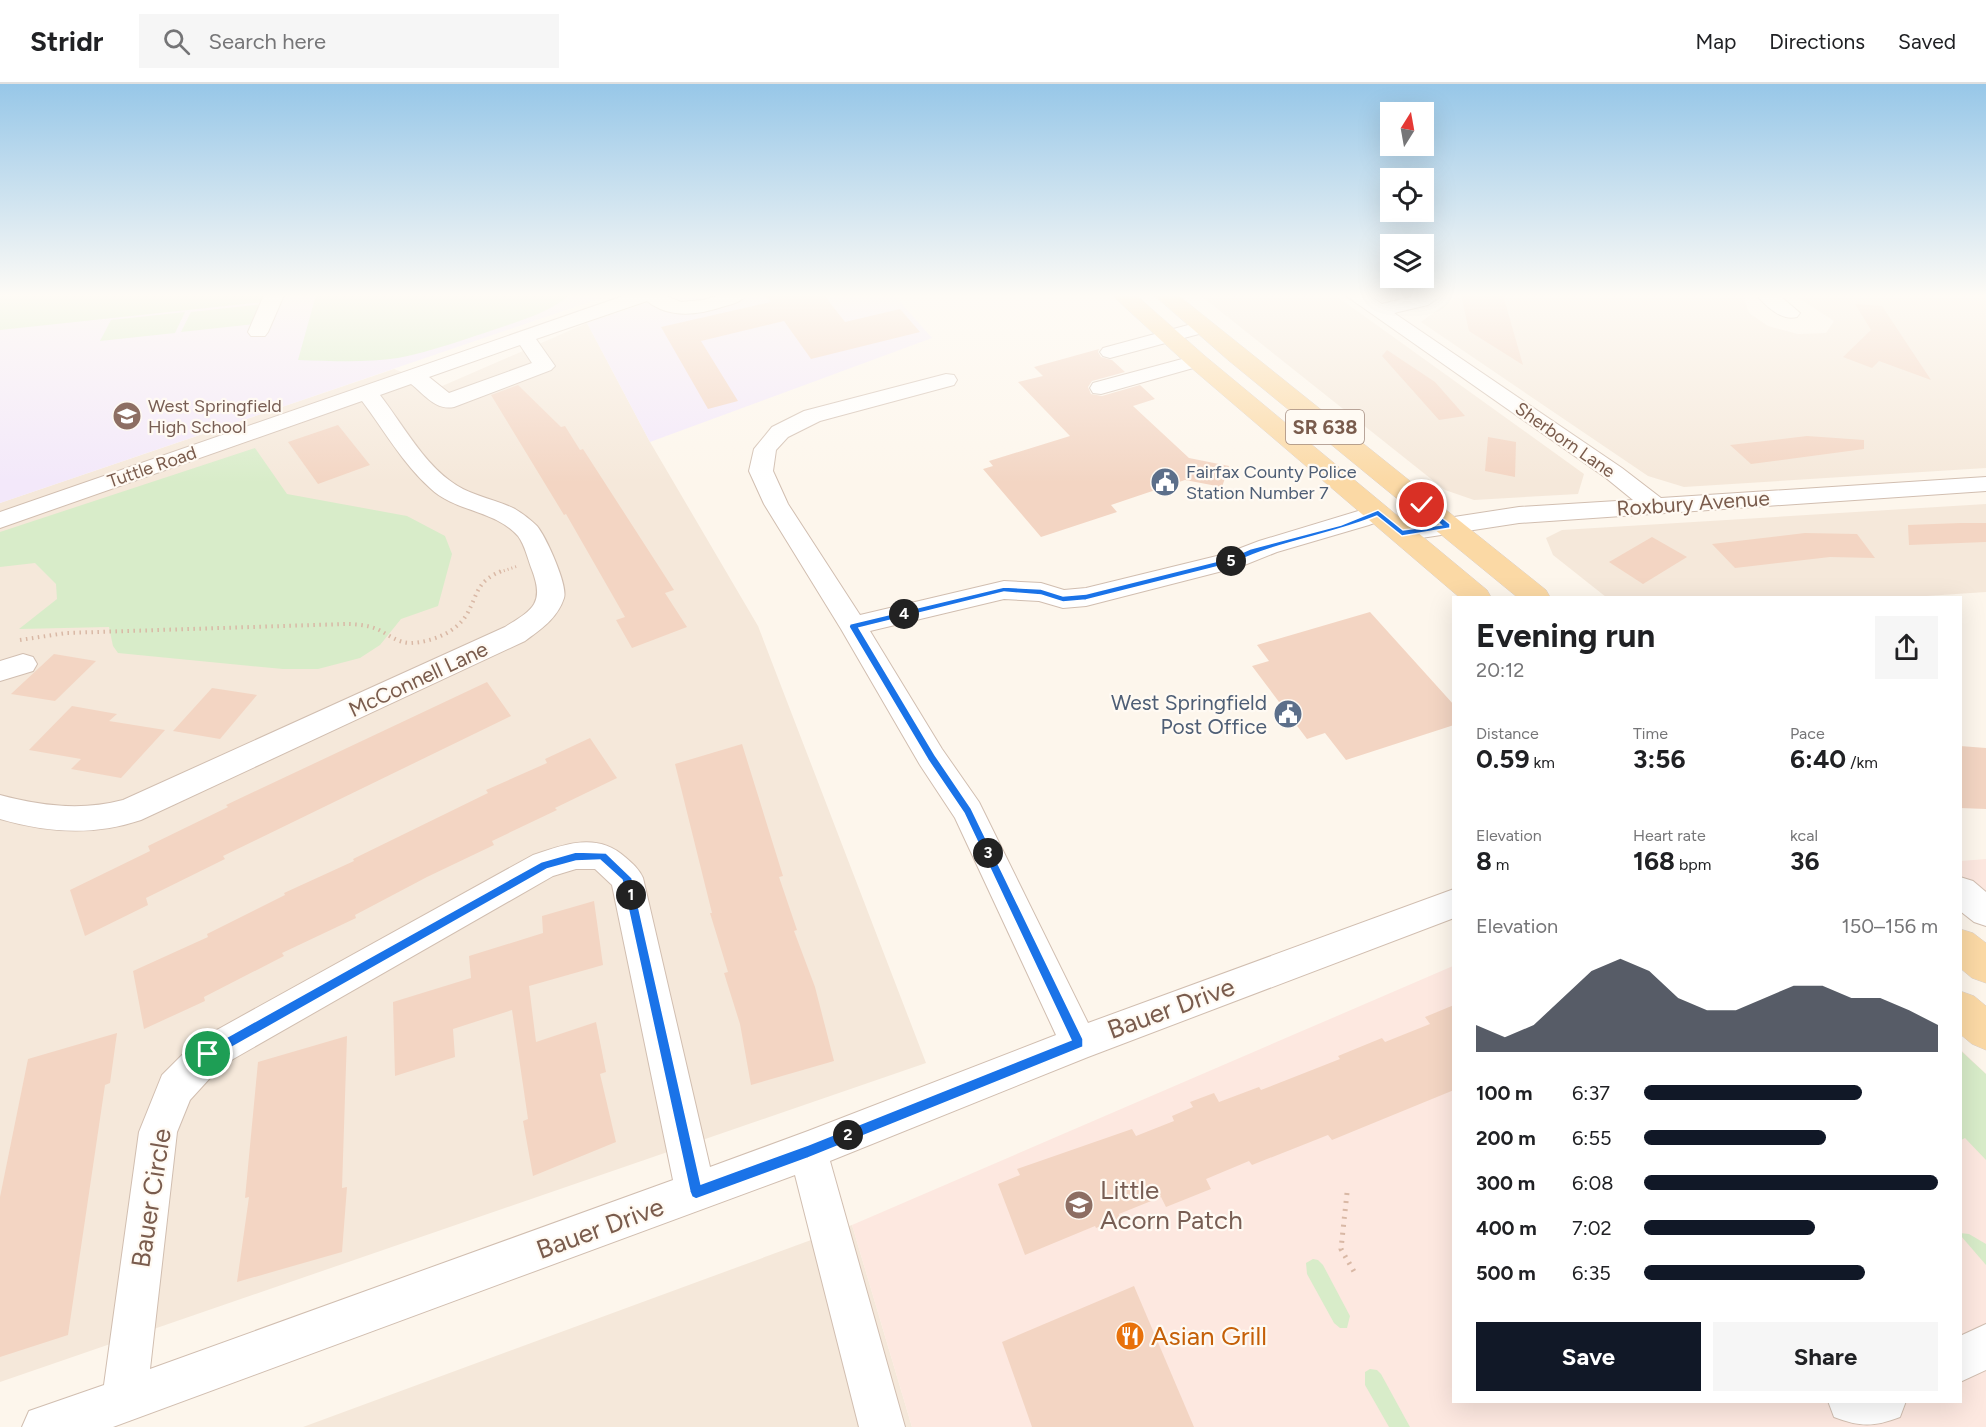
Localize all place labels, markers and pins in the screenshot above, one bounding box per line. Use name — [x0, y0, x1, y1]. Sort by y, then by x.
place label: West Springfield High School — [148, 395, 282, 438]
school or university icon: West Springfield High School — [111, 400, 143, 432]
place label: Fairfax County Police Station Number 7 — [1186, 461, 1357, 504]
public building icon: Fairfax County Police Station Number 7 — [1149, 466, 1181, 498]
pin — [1396, 479, 1447, 530]
pin: 5 — [1216, 546, 1246, 576]
pin: 4 — [889, 599, 919, 629]
place label: West Springfield Post Office — [1111, 690, 1267, 739]
public building icon: West Springfield Post Office — [1272, 698, 1304, 730]
pin: 3 — [973, 838, 1003, 868]
pin: 1 — [616, 880, 646, 910]
pin — [182, 1028, 233, 1079]
pin: 2 — [833, 1120, 863, 1150]
place label: Little Acorn Patch — [1100, 1174, 1243, 1236]
school or university icon: Little Acorn Patch — [1063, 1189, 1095, 1221]
restaurant icon: Asian Grill — [1114, 1320, 1146, 1352]
place label: Asian Grill — [1151, 1320, 1267, 1352]

